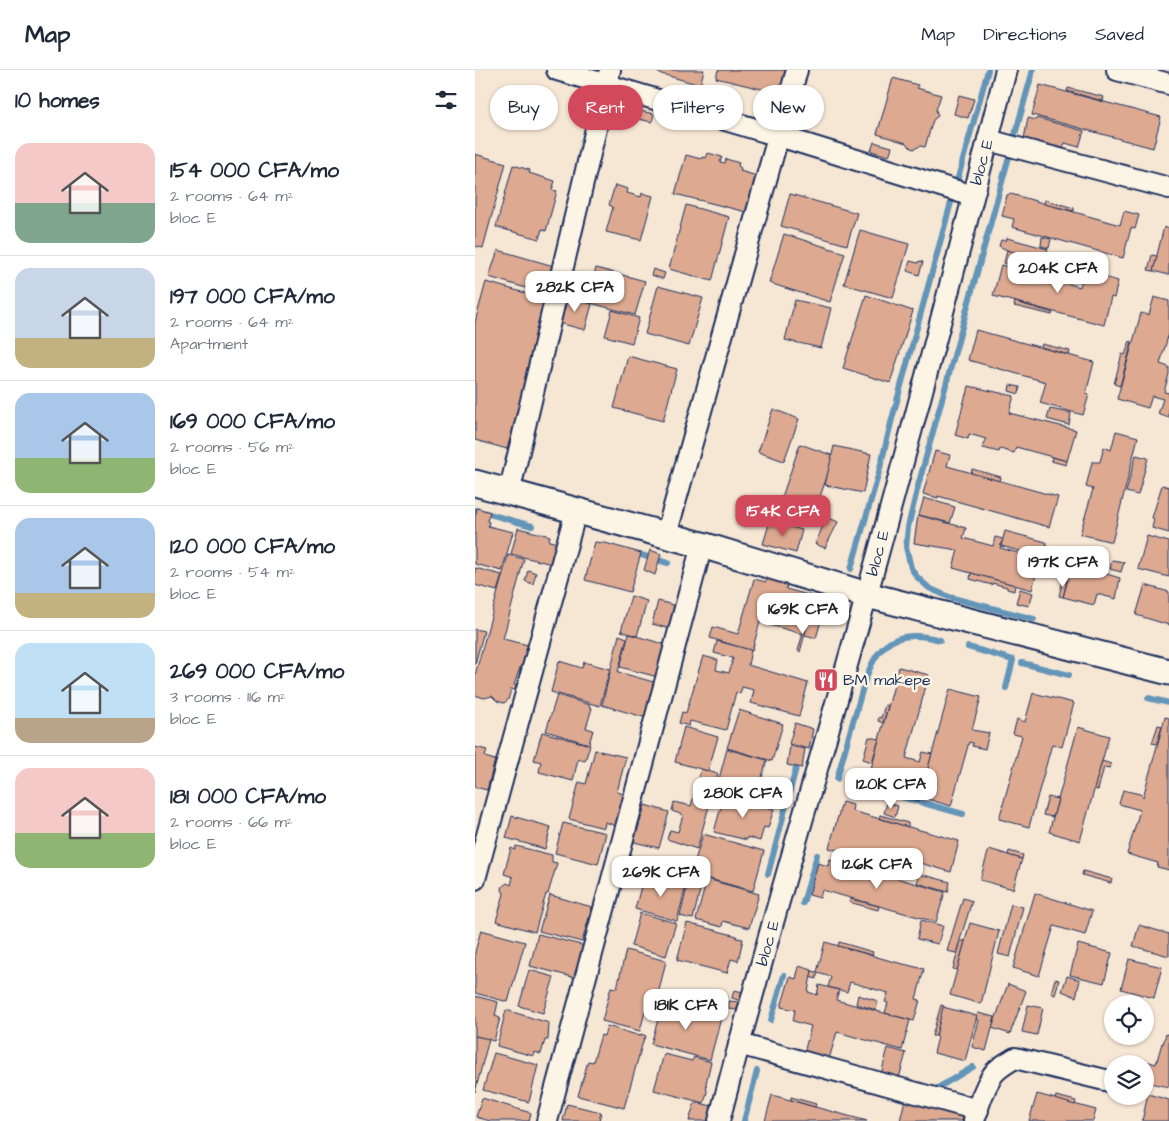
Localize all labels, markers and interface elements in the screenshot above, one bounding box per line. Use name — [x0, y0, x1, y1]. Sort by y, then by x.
text: Map — [25, 18, 70, 52]
text: Map — [921, 22, 955, 47]
text: Directions — [983, 22, 1067, 47]
text: Saved — [1095, 22, 1144, 47]
chip: Buy — [490, 85, 558, 130]
chip: Rent — [568, 85, 643, 130]
chip: Filters — [653, 85, 743, 130]
chip: New — [753, 85, 824, 130]
text: 10 homes — [15, 86, 100, 115]
icon: filters — [432, 86, 460, 114]
street label: bloc E — [965, 136, 999, 187]
text: 154 000 CFA/mo — [170, 156, 339, 185]
icon: home — [55, 163, 115, 223]
text: 2 rooms · 64 m² — [170, 185, 294, 207]
text: bloc E — [170, 207, 217, 229]
pin: 204K CFA — [1006, 252, 1110, 294]
text: 204K CFA — [1019, 257, 1097, 279]
pin: 282K CFA — [523, 270, 627, 313]
text: 282K CFA — [536, 276, 614, 298]
text: 197 000 CFA/mo — [170, 282, 335, 311]
icon: home — [55, 288, 115, 348]
text: 2 rooms · 64 m² — [170, 311, 294, 333]
text: Apartment — [170, 333, 248, 355]
text: 169 000 CFA/mo — [170, 407, 335, 436]
icon: home — [55, 413, 115, 473]
text: 2 rooms · 56 m² — [170, 436, 294, 458]
text: bloc E — [170, 458, 217, 480]
pin: 154K CFA — [731, 494, 835, 537]
text: 154K CFA — [746, 500, 820, 522]
street label: bloc E — [861, 527, 895, 578]
text: 120 000 CFA/mo — [170, 532, 335, 561]
icon: home — [55, 538, 115, 598]
pin: 197K CFA — [1011, 546, 1115, 588]
text: 197K CFA — [1028, 551, 1098, 573]
text: 2 rooms · 54 m² — [170, 561, 295, 583]
text: bloc E — [170, 583, 217, 605]
pin: 169K CFA — [751, 592, 855, 635]
text: 169K CFA — [768, 598, 838, 620]
text: 269 000 CFA/mo — [170, 657, 344, 686]
icon: home — [55, 663, 115, 723]
restaurant icon: BM makepe — [813, 667, 839, 693]
place label: BM makepe — [843, 669, 931, 691]
text: 3 rooms · 116 m² — [170, 686, 286, 708]
text: bloc E — [170, 708, 217, 730]
pin: 120K CFA — [839, 768, 943, 810]
text: 120K CFA — [856, 773, 926, 795]
pin: 280K CFA — [691, 776, 795, 819]
text: 181 000 CFA/mo — [170, 782, 326, 811]
text: 280K CFA — [704, 782, 782, 804]
icon: home — [55, 788, 115, 848]
text: 2 rooms · 66 m² — [170, 811, 293, 833]
text: bloc E — [170, 833, 217, 855]
pin: 126K CFA — [825, 848, 929, 890]
text: 126K CFA — [842, 853, 912, 875]
pin: 269K CFA — [609, 856, 713, 898]
text: 269K CFA — [622, 861, 700, 883]
street label: bloc E — [751, 917, 785, 968]
pin: 181K CFA — [634, 988, 738, 1031]
text: 181K CFA — [654, 994, 718, 1016]
map controls — [1104, 995, 1154, 1105]
button: locate — [1104, 995, 1154, 1045]
button: layers — [1104, 1055, 1154, 1105]

